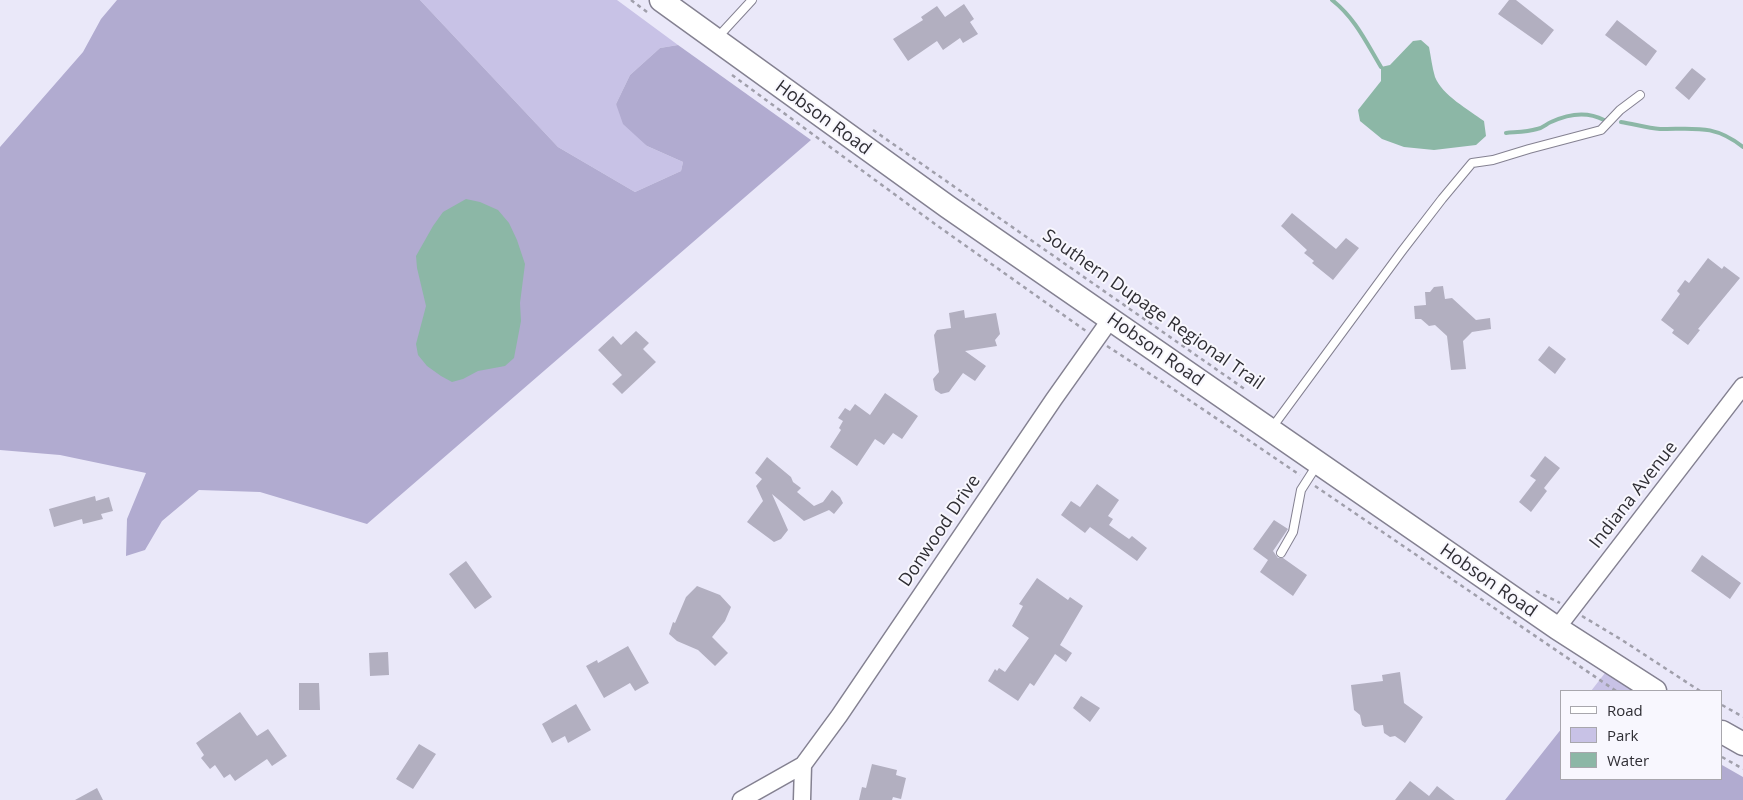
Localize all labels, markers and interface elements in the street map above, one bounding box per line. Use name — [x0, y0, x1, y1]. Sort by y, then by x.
street label: Hobson Road — [771, 76, 875, 160]
street label: Southern Dupage Regional Trail — [1038, 225, 1268, 395]
street label: Hobson Road — [1102, 309, 1208, 391]
street label: Indiana Avenue — [1585, 437, 1683, 553]
street label: Donwood Drive — [895, 471, 985, 591]
street label: Hobson Road — [1435, 540, 1541, 622]
legend — [1560, 690, 1723, 780]
text: Road — [1607, 700, 1643, 720]
text: Park — [1607, 725, 1638, 745]
text: Water — [1607, 750, 1649, 770]

